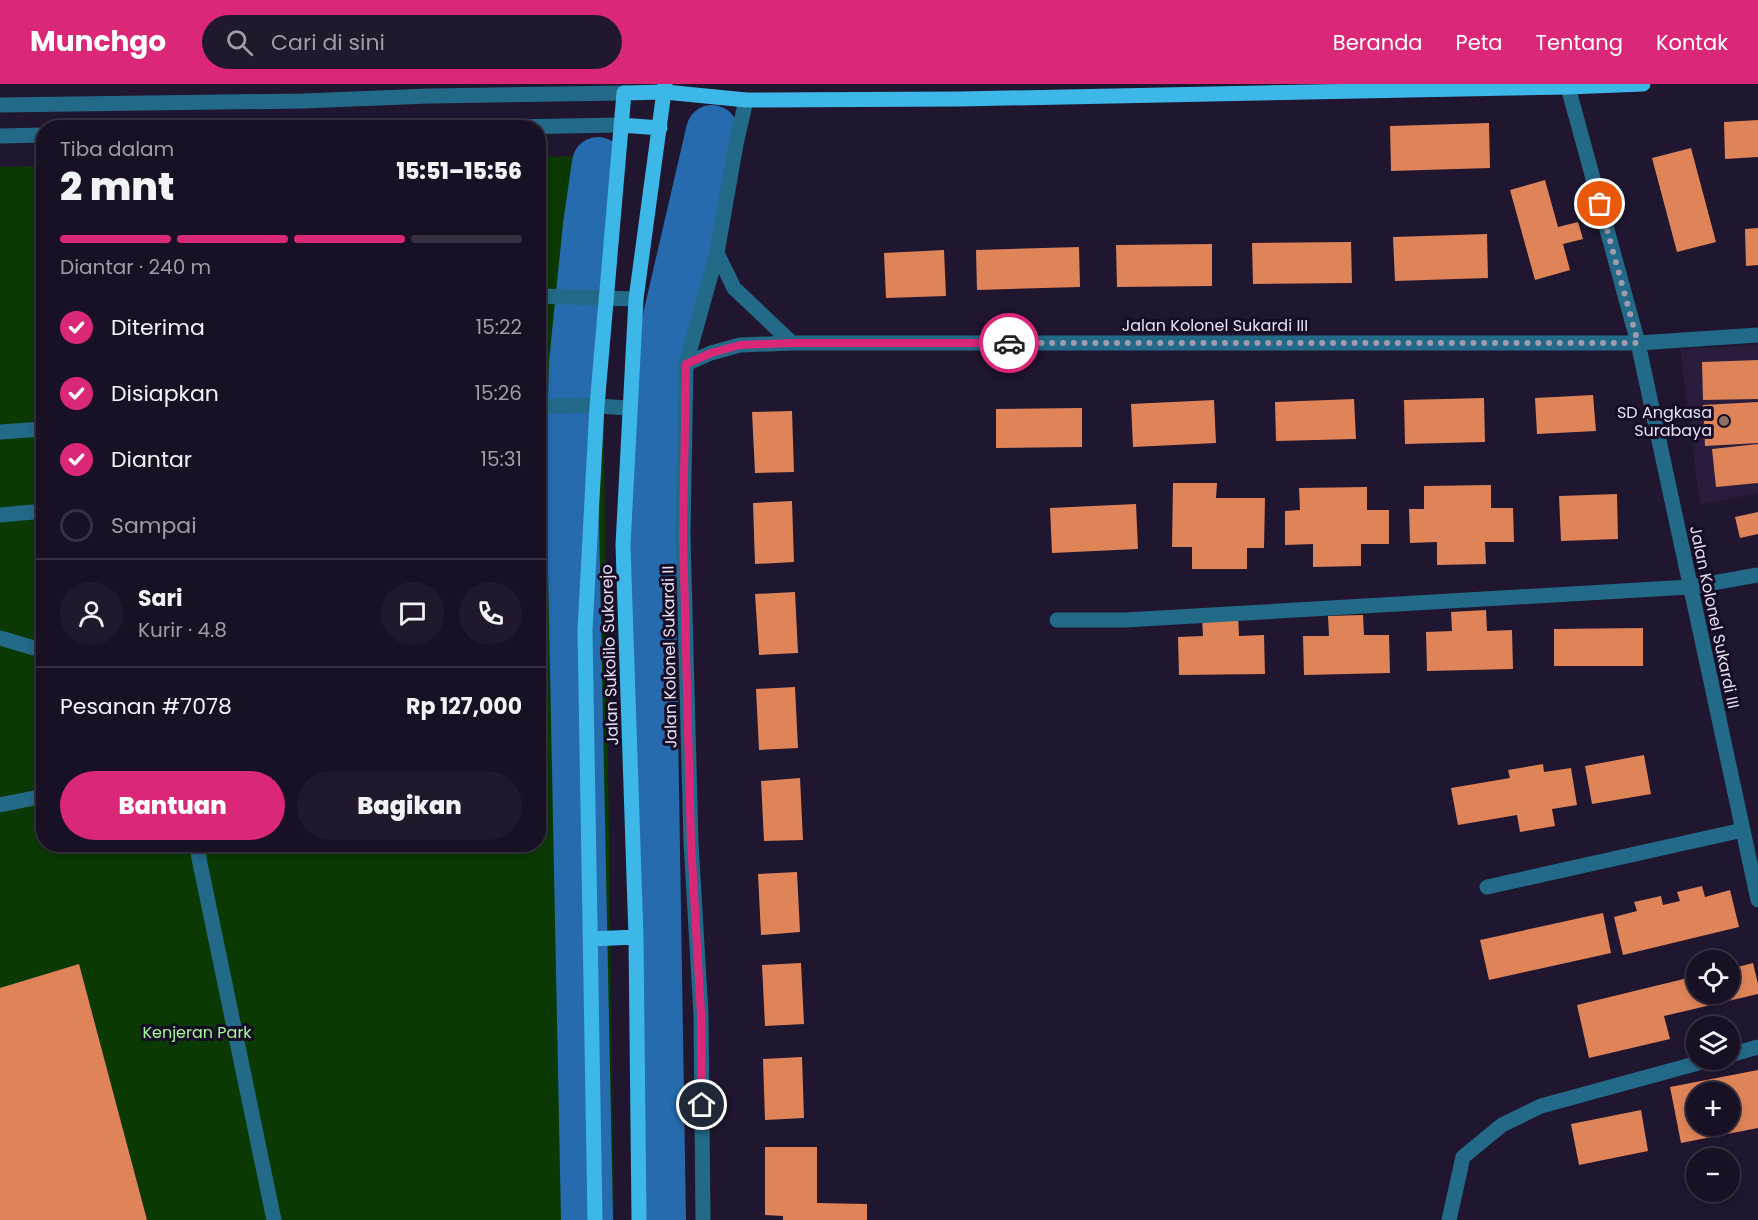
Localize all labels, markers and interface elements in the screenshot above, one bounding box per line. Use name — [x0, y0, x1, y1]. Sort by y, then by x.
search box — [202, 15, 622, 69]
text: Munchgo — [30, 22, 166, 61]
icon: search — [223, 26, 256, 59]
text: Cari di sini — [271, 27, 385, 58]
text: Beranda — [1333, 28, 1423, 57]
text: Peta — [1456, 28, 1503, 57]
text: Tentang — [1536, 28, 1623, 57]
text: Kontak — [1656, 28, 1728, 57]
text: Tiba dalam — [60, 135, 174, 163]
text: 15:51–15:56 — [396, 156, 522, 187]
text: 2 mnt — [60, 159, 174, 214]
pin — [1574, 178, 1625, 229]
icon: bag — [1583, 187, 1616, 220]
text: Diantar · 240 m — [60, 253, 211, 281]
icon: check — [60, 311, 93, 344]
text: Diterima — [111, 312, 205, 343]
text: 15:22 — [476, 313, 522, 341]
courier — [979, 313, 1039, 373]
street label: Jalan Kolonel Sukardi III — [1122, 314, 1308, 337]
icon: car — [993, 327, 1026, 360]
icon: check — [60, 377, 93, 410]
text: Disiapkan — [111, 378, 219, 409]
text: 15:26 — [475, 379, 522, 407]
place label: SD Angkasa Surabaya — [1617, 401, 1712, 442]
marker: SD Angkasa Surabaya — [1717, 414, 1731, 428]
icon: check — [60, 443, 93, 476]
text: Diantar — [111, 444, 192, 475]
text: 15:31 — [481, 445, 522, 473]
text: Sampai — [111, 510, 197, 541]
street label: Jalan Kolonel Sukardi III — [1684, 524, 1745, 711]
street label: Jalan Sukolilo Sukorejo — [595, 564, 624, 746]
street label: Jalan Kolonel Sukardi II — [656, 566, 683, 748]
button: person — [60, 582, 123, 645]
button: chat — [381, 582, 444, 645]
button: phone — [459, 582, 522, 645]
text: Sari — [138, 583, 182, 614]
text: Kurir · 4.8 — [138, 616, 227, 644]
text: Pesanan #7078 — [60, 691, 232, 722]
text: Rp 127,000 — [406, 691, 522, 722]
button: Bantuan — [60, 771, 285, 840]
button: Bagikan — [297, 771, 522, 840]
map controls — [1686, 950, 1740, 1202]
button: locate — [1686, 950, 1740, 1004]
button: layers — [1686, 1016, 1740, 1070]
park label: Kenjeran Park — [142, 1021, 252, 1044]
pin — [676, 1079, 727, 1130]
button: + — [1686, 1082, 1740, 1136]
icon: home — [685, 1088, 718, 1121]
button: − — [1686, 1148, 1740, 1202]

